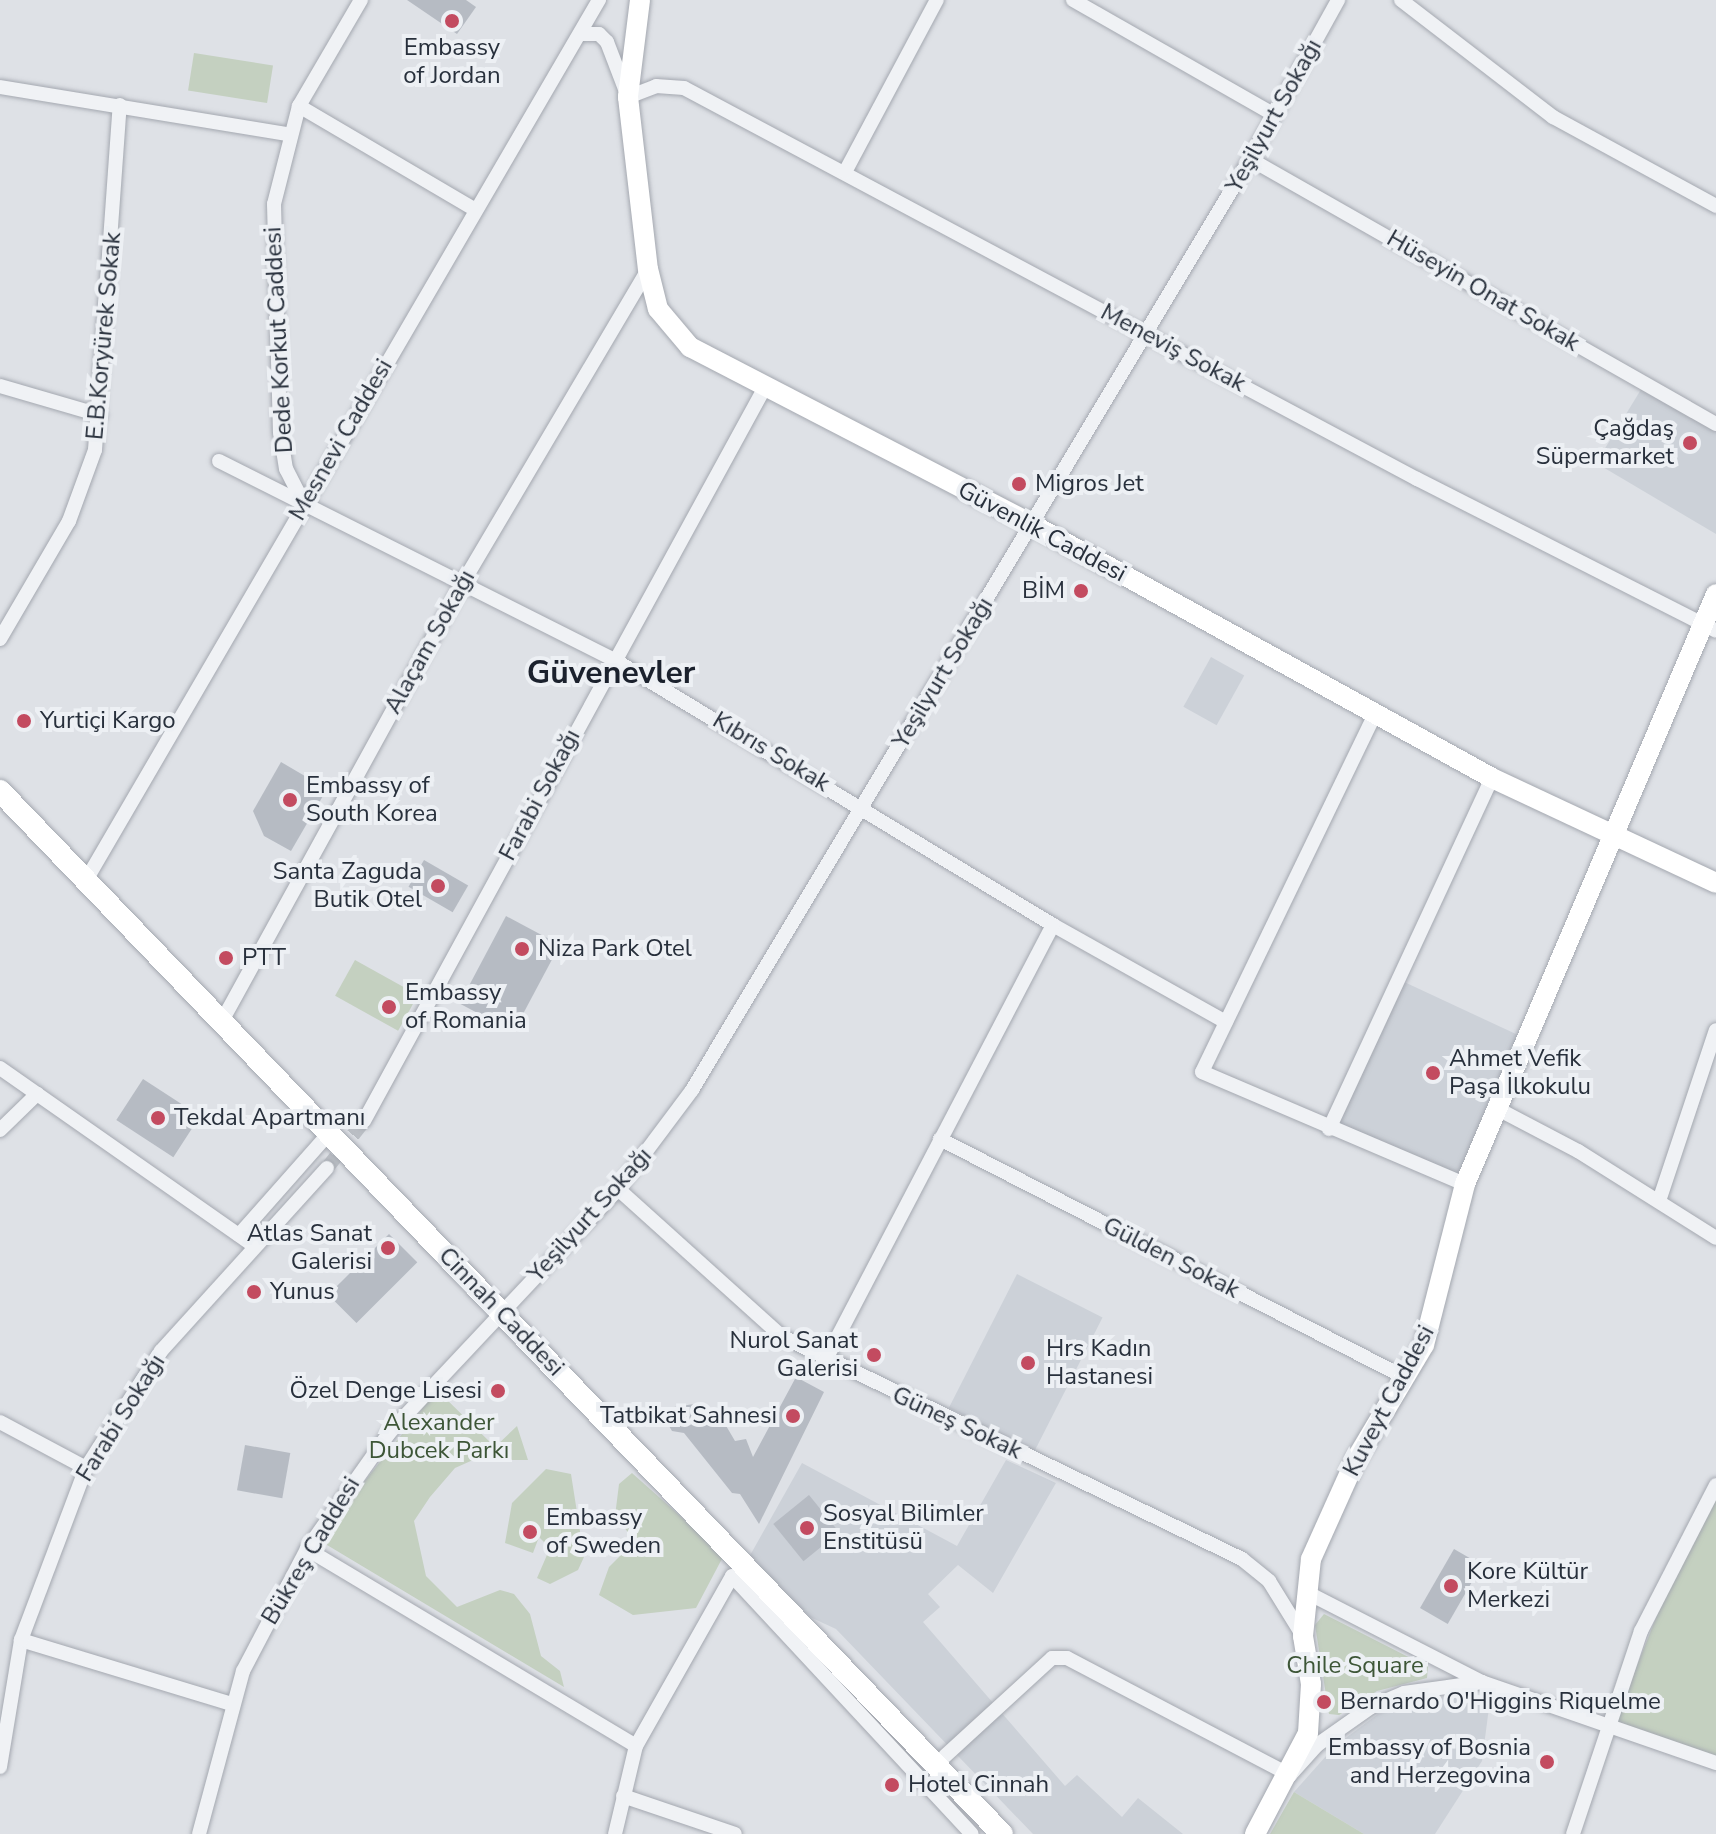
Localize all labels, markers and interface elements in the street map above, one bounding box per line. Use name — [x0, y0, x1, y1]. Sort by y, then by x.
marker: Embassy of Jordan — [443, 12, 461, 30]
place label: Embassy of Jordan — [403, 34, 501, 90]
street label: Yeşilyurt Sokağı — [1220, 34, 1328, 198]
street label: Hüseyin Onat Sokak — [1382, 224, 1584, 358]
street label: Dede Korkut Caddesi — [259, 226, 299, 454]
street label: E.B.Koryürek Sokak — [81, 231, 127, 441]
street label: Meneviş Sokak — [1096, 298, 1250, 398]
street label: Mesnevi Caddesi — [283, 354, 399, 526]
place label: Çağdaş Süpermarket — [1536, 415, 1674, 471]
marker: Çağdaş Süpermarket — [1681, 434, 1699, 452]
place label: Migros Jet — [1035, 470, 1144, 498]
street label: Güvenlik Caddesi — [953, 475, 1131, 589]
marker: Migros Jet — [1010, 475, 1028, 493]
street label: Alaçam Sokağı — [379, 565, 481, 719]
place label: BİM — [1022, 577, 1065, 605]
marker: BİM — [1072, 582, 1090, 600]
street label: Yeşilyurt Sokağı — [887, 592, 999, 754]
district label: Güvenevler — [527, 654, 695, 692]
street label: Kıbrıs Sokak — [707, 706, 835, 798]
place label: Yurtiçi Kargo — [40, 707, 176, 735]
marker: Yurtiçi Kargo — [15, 712, 33, 730]
street label: Farabi Sokağı — [493, 724, 587, 866]
place label: Embassy of South Korea — [306, 772, 438, 828]
marker: Embassy of South Korea — [281, 791, 299, 809]
place label: Santa Zaguda Butik Otel — [273, 858, 422, 914]
marker: Santa Zaguda Butik Otel — [429, 877, 447, 895]
place label: Niza Park Otel — [538, 935, 692, 963]
marker: Niza Park Otel — [513, 940, 531, 958]
place label: PTT — [242, 944, 286, 972]
marker: PTT — [217, 949, 235, 967]
place label: Embassy of Romania — [405, 979, 527, 1035]
marker: Embassy of Romania — [380, 998, 398, 1016]
place label: Ahmet Vefik Paşa İlkokulu — [1449, 1045, 1591, 1101]
marker: Ahmet Vefik Paşa İlkokulu — [1424, 1064, 1442, 1082]
place label: Tekdal Apartmanı — [174, 1104, 365, 1132]
marker: Tekdal Apartmanı — [149, 1109, 167, 1127]
street label: Yeşilyurt Sokağı — [522, 1142, 658, 1288]
street label: Gülden Sokak — [1098, 1211, 1244, 1305]
place label: Atlas Sanat Galerisi — [247, 1220, 372, 1276]
marker: Atlas Sanat Galerisi — [379, 1239, 397, 1257]
street label: Cinnah Caddesi — [432, 1242, 570, 1382]
place label: Yunus — [270, 1278, 335, 1306]
marker: Yunus — [245, 1283, 263, 1301]
street label: Kuveyt Caddesi — [1337, 1321, 1441, 1481]
place label: Nurol Sanat Galerisi — [729, 1327, 858, 1383]
place label: Hrs Kadın Hastanesi — [1046, 1335, 1153, 1391]
marker: Nurol Sanat Galerisi — [865, 1346, 883, 1364]
street label: Farabi Sokağı — [70, 1349, 172, 1487]
marker: Hrs Kadın Hastanesi — [1017, 1352, 1039, 1374]
place label: Özel Denge Lisesi — [289, 1377, 482, 1405]
street label: Güneş Sokak — [888, 1380, 1026, 1466]
marker: Özel Denge Lisesi — [489, 1382, 507, 1400]
place label: Tatbikat Sahnesi — [600, 1402, 777, 1430]
marker: Tatbikat Sahnesi — [784, 1407, 802, 1425]
park label: Alexander Dubcek Parkı — [369, 1409, 509, 1465]
street label: Bükreş Caddesi — [256, 1472, 366, 1630]
place label: Sosyal Bilimler Enstitüsü — [823, 1500, 984, 1556]
place label: Embassy of Sweden — [546, 1504, 661, 1560]
marker: Sosyal Bilimler Enstitüsü — [798, 1519, 816, 1537]
marker: Embassy of Sweden — [521, 1523, 539, 1541]
place label: Kore Kültür Merkezi — [1467, 1558, 1588, 1614]
marker: Kore Kültür Merkezi — [1442, 1577, 1460, 1595]
park label: Chile Square — [1286, 1652, 1424, 1680]
place label: Bernardo O'Higgins Riquelme — [1340, 1688, 1661, 1716]
marker: Bernardo O'Higgins Riquelme — [1315, 1693, 1333, 1711]
place label: Embassy of Bosnia and Herzegovina — [1328, 1734, 1531, 1790]
marker: Embassy of Bosnia and Herzegovina — [1538, 1753, 1556, 1771]
place label: Hotel Cinnah — [908, 1771, 1049, 1799]
marker: Hotel Cinnah — [883, 1776, 901, 1794]

